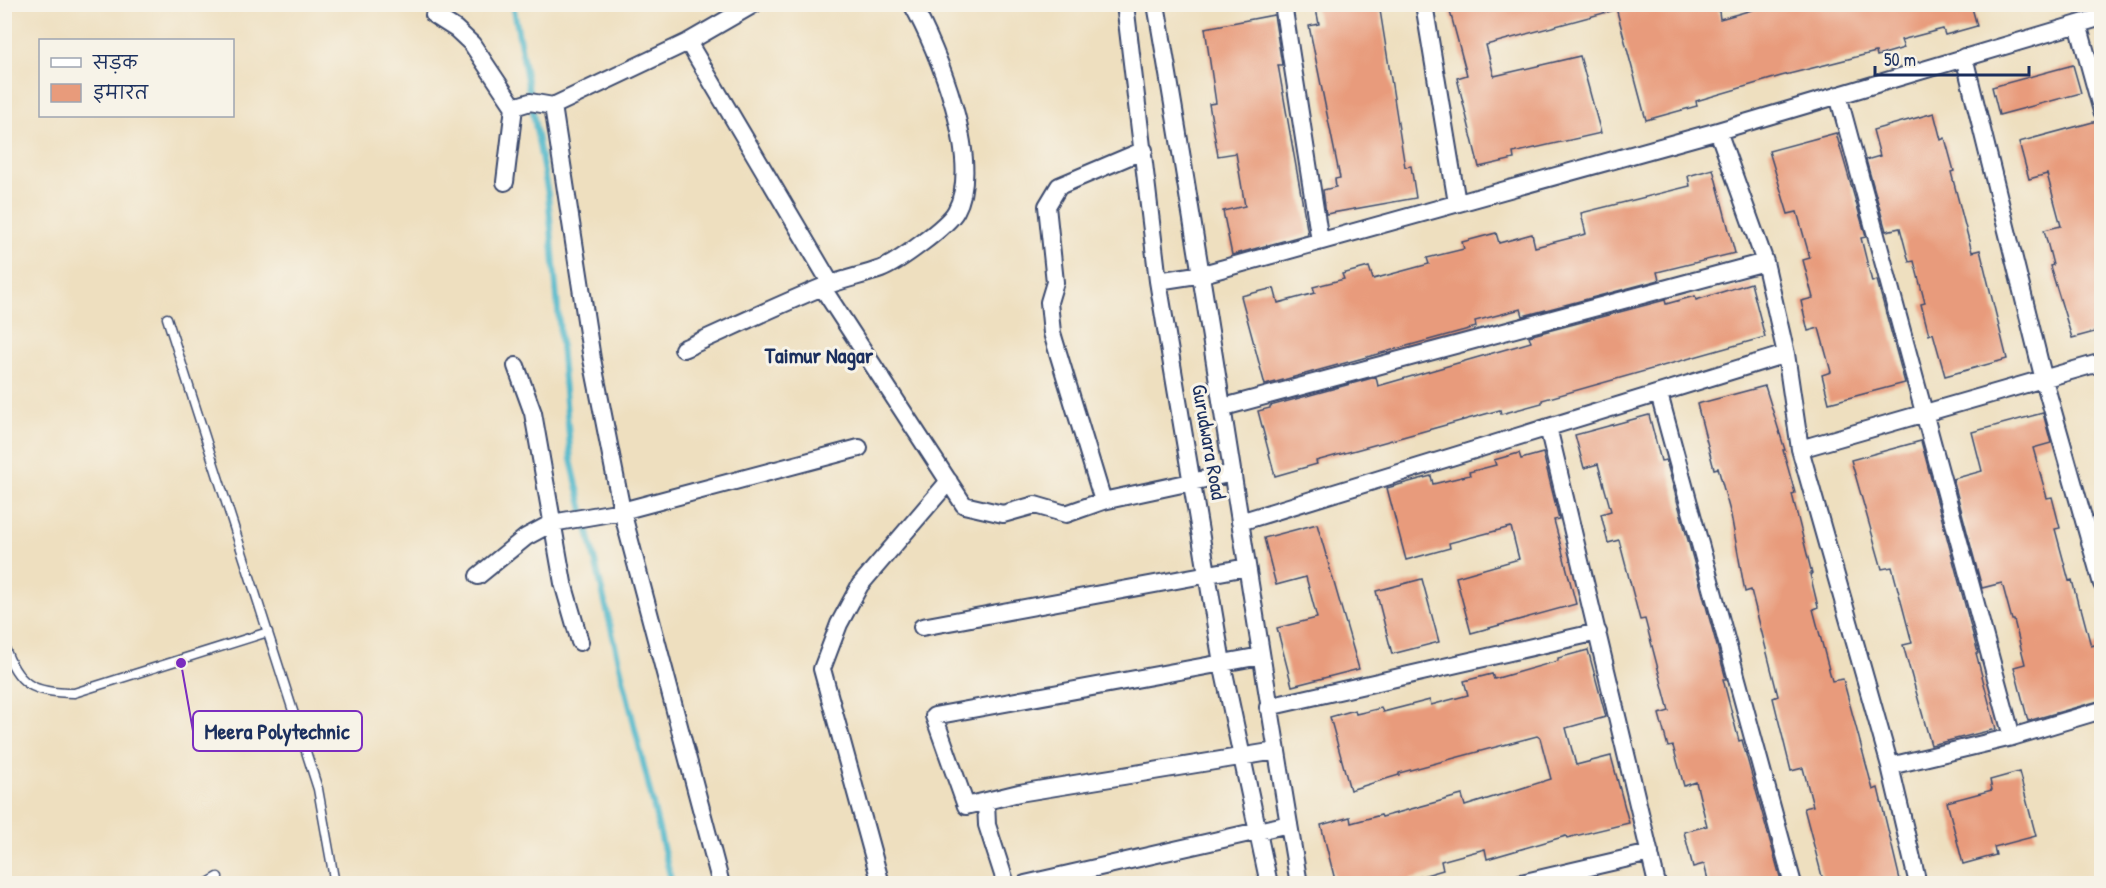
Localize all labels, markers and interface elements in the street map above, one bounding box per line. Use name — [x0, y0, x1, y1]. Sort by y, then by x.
legend — [39, 39, 234, 117]
scale bar — [1875, 39, 2030, 77]
text: 50 m — [1884, 47, 1916, 72]
text: सड़क — [92, 50, 138, 75]
text: इमारत — [93, 80, 149, 105]
district label: Taimur Nagar — [764, 340, 874, 371]
street label: Gurudwara Road — [1185, 382, 1234, 502]
callout: Meera Polytechnic — [193, 711, 362, 751]
text: Meera Polytechnic — [205, 716, 350, 747]

